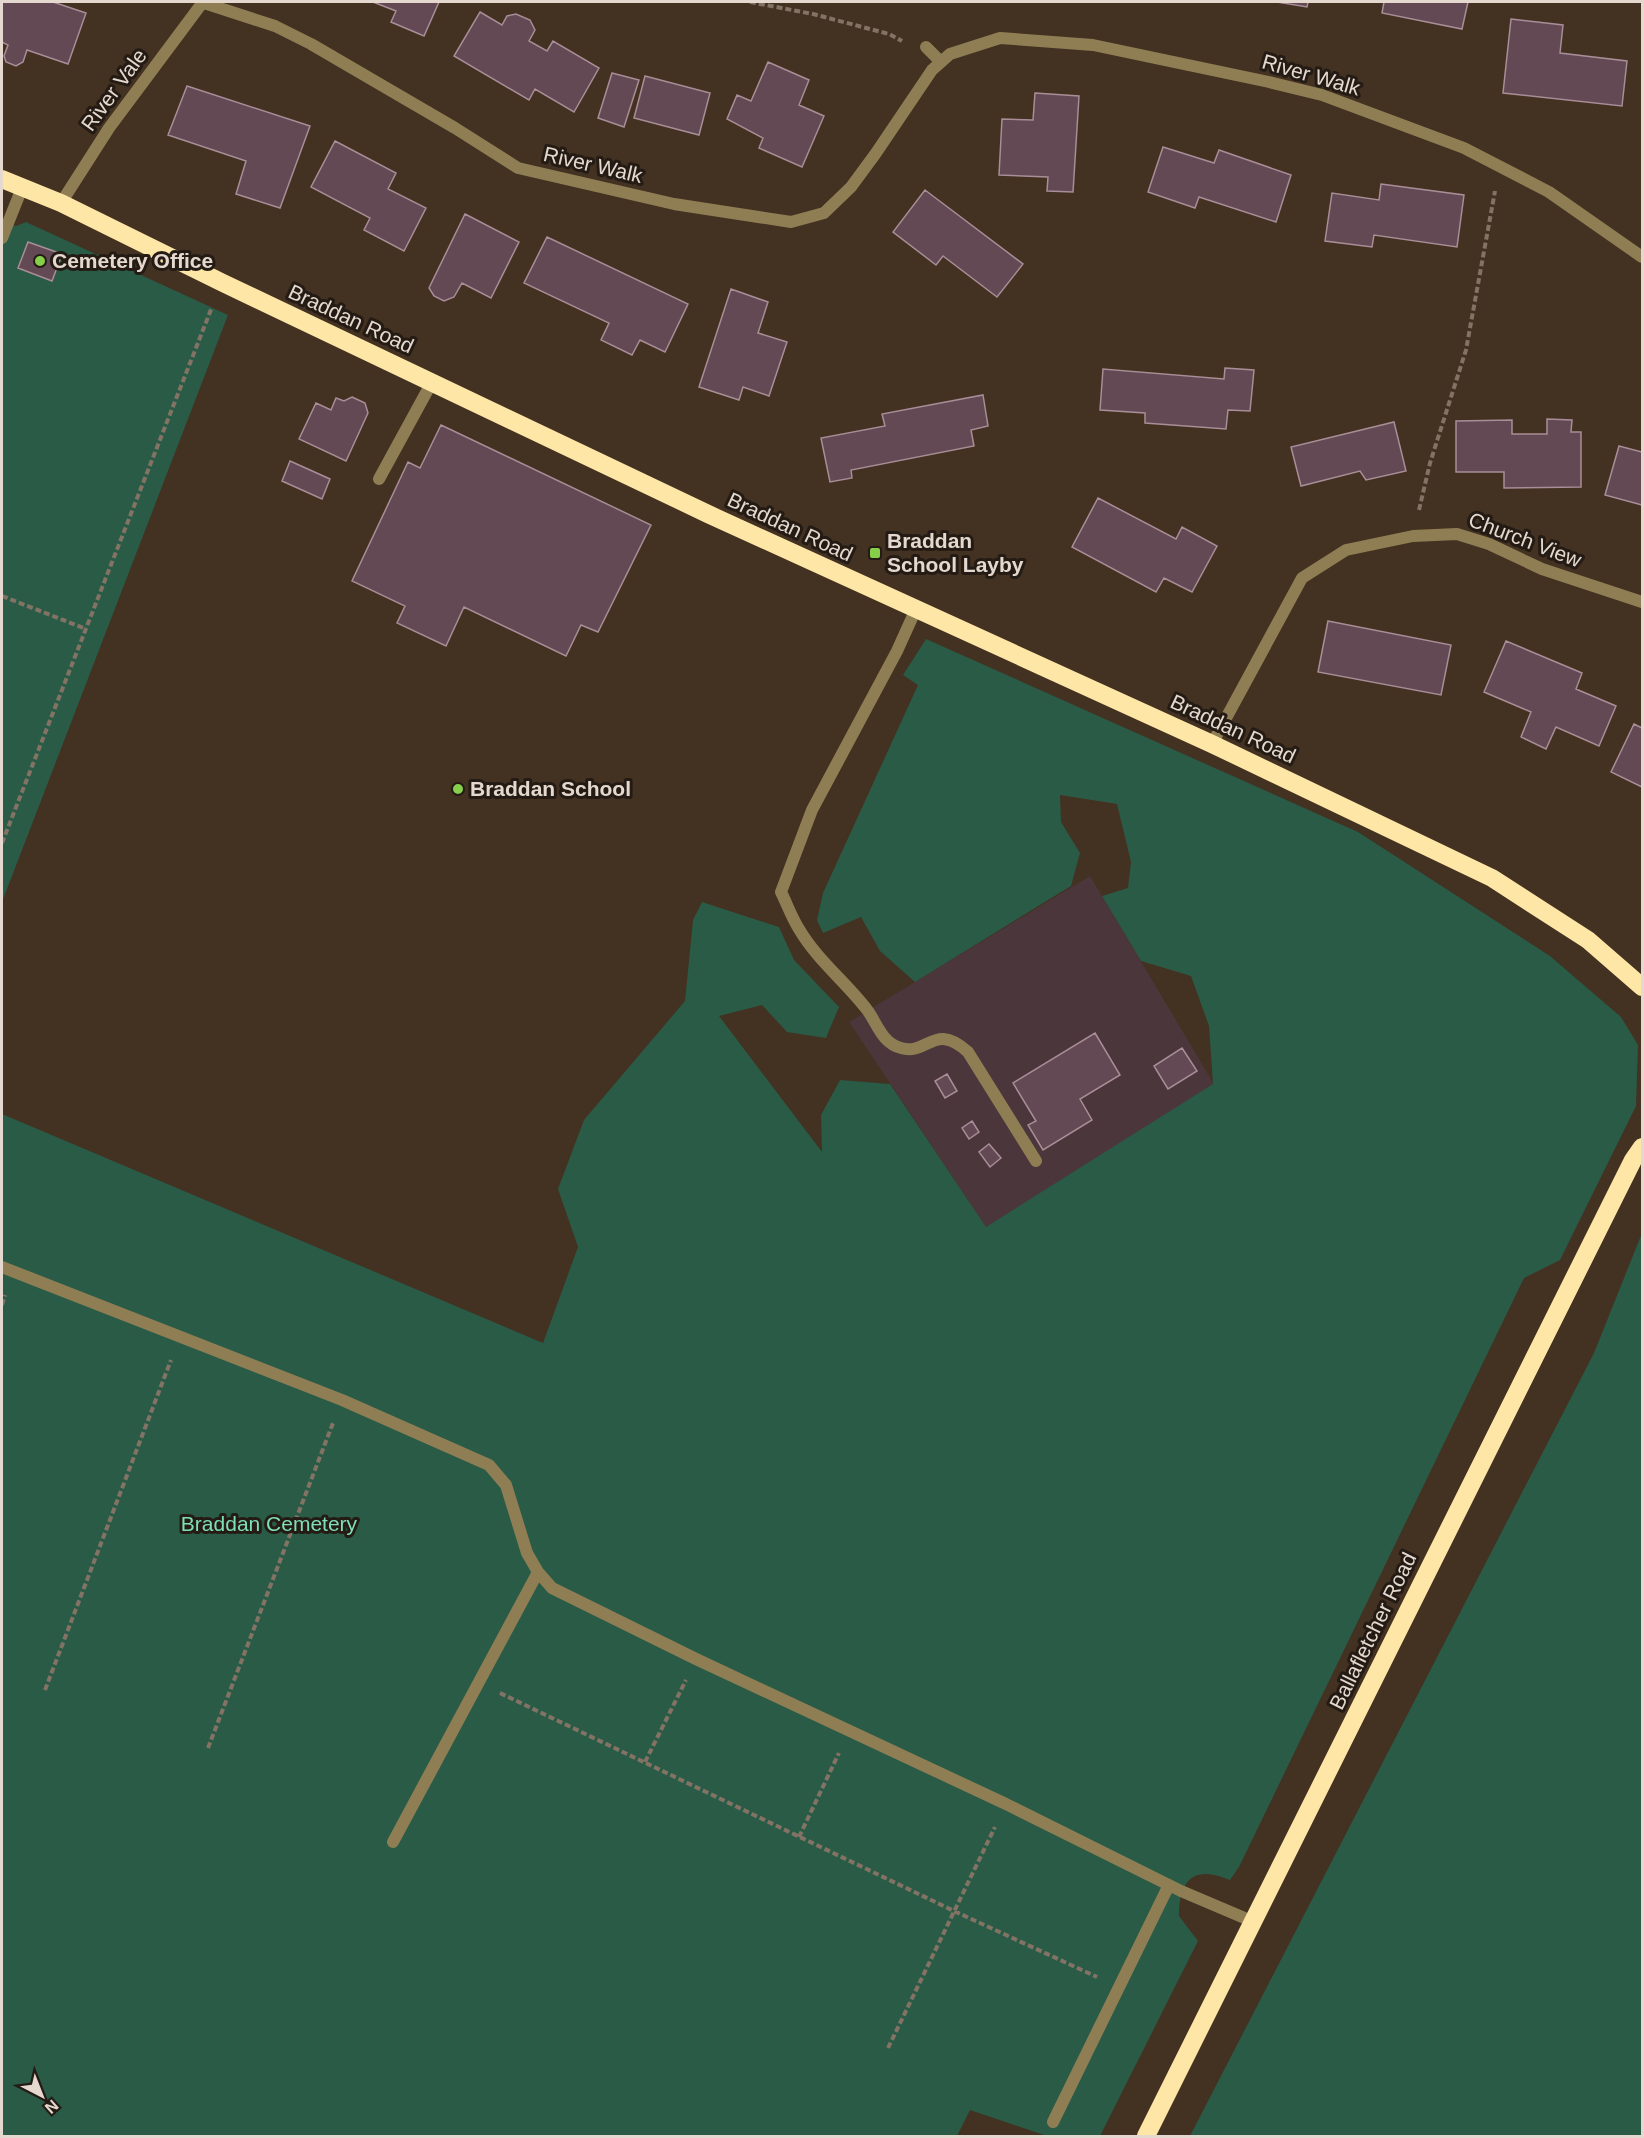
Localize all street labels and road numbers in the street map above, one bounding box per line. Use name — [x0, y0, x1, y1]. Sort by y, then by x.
street label: River Vale — [76, 44, 151, 135]
street label: River Walk — [1260, 50, 1363, 100]
street label: River Walk — [541, 142, 645, 187]
street label: Braddan Road — [285, 280, 417, 358]
street label: Braddan Road — [724, 488, 856, 566]
street label: Church View — [1466, 508, 1585, 572]
street label: Braddan Road — [1167, 690, 1299, 768]
street label: Ballafletcher Road — [1325, 1549, 1421, 1713]

